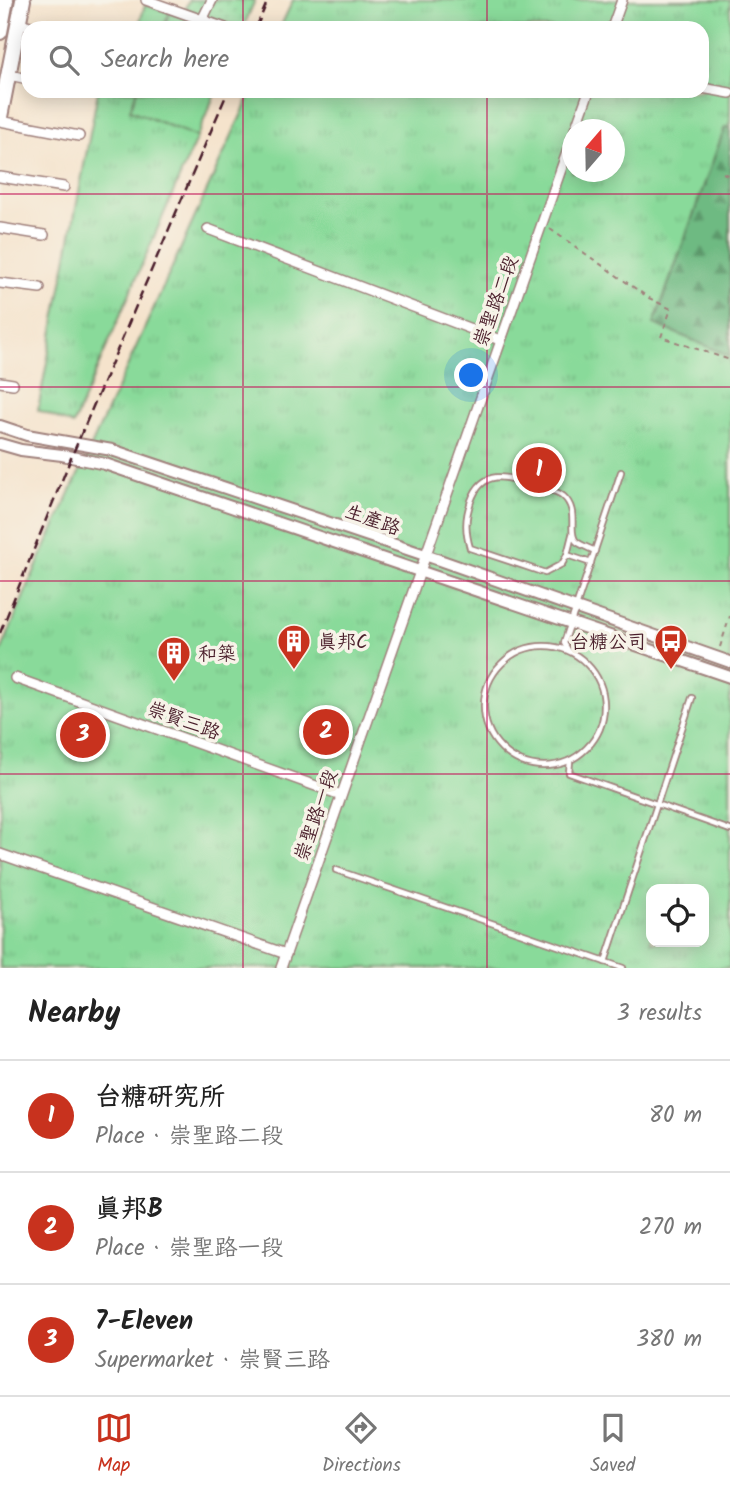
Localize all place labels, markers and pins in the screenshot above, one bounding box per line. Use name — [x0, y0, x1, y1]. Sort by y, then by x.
pin: 1 — [516, 444, 562, 496]
building icon: 真邦C — [275, 622, 313, 671]
bus stop icon: 台糖公司 — [652, 622, 690, 671]
place label: 真邦C — [318, 628, 367, 658]
place label: 台糖公司 — [570, 628, 646, 658]
building icon: 和築 — [155, 634, 193, 683]
place label: 和築 — [198, 640, 236, 670]
pin: 2 — [303, 706, 349, 758]
pin: 3 — [60, 709, 106, 761]

